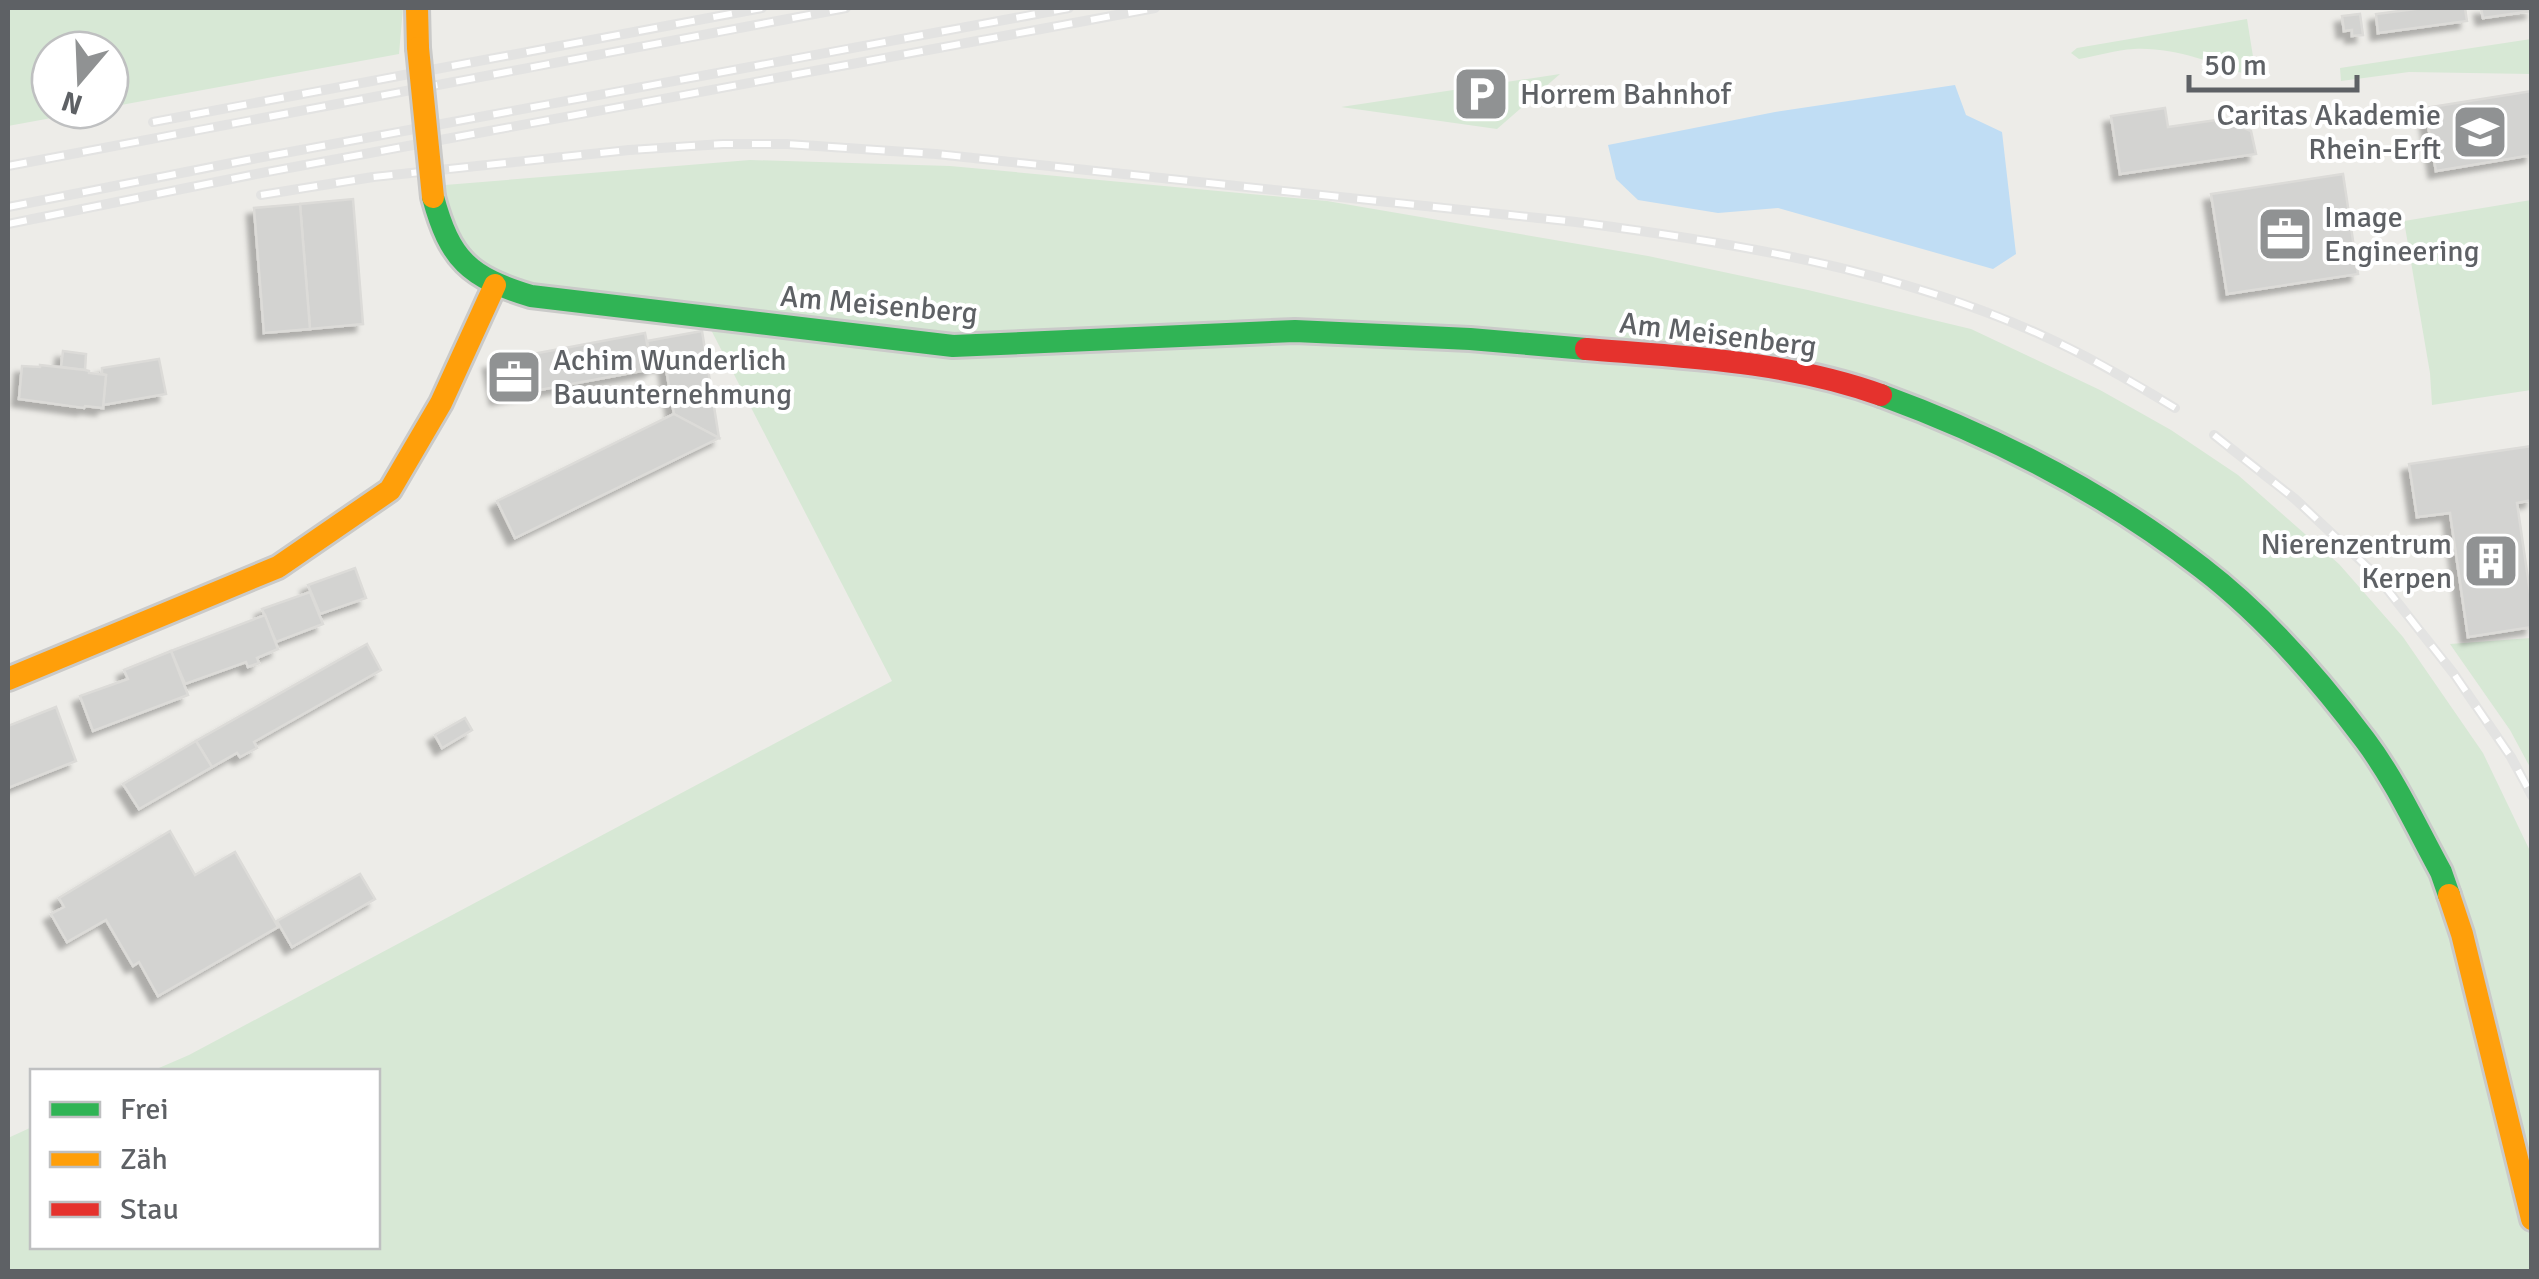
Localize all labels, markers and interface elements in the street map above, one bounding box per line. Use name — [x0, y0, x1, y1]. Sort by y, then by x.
north arrow — [30, 30, 130, 130]
scale bar — [2189, 30, 2356, 92]
text: 50 m — [2204, 47, 2267, 84]
parking icon: Horrem Bahnhof — [1451, 64, 1511, 124]
place label: Horrem Bahnhof — [1520, 76, 1733, 113]
text: N — [57, 83, 87, 122]
place label: Caritas Akademie Rhein-Erft — [2216, 97, 2441, 168]
school or university icon: Caritas Akademie Rhein-Erft — [2450, 102, 2510, 162]
place label: Image Engineering — [2324, 199, 2480, 270]
office icon: Image Engineering — [2255, 204, 2315, 264]
street label: Am Meisenberg — [779, 278, 979, 332]
street label: Am Meisenberg — [1617, 305, 1819, 365]
place label: Achim Wunderlich Bauunternehmung — [553, 342, 792, 413]
office icon: Achim Wunderlich Bauunternehmung — [484, 347, 544, 407]
place label: Nierenzentrum Kerpen — [2260, 526, 2452, 597]
building icon: Nierenzentrum Kerpen — [2461, 531, 2521, 591]
legend — [30, 1069, 380, 1249]
text: Frei — [120, 1091, 169, 1128]
text: Zäh — [120, 1141, 168, 1178]
text: Stau — [120, 1191, 179, 1228]

